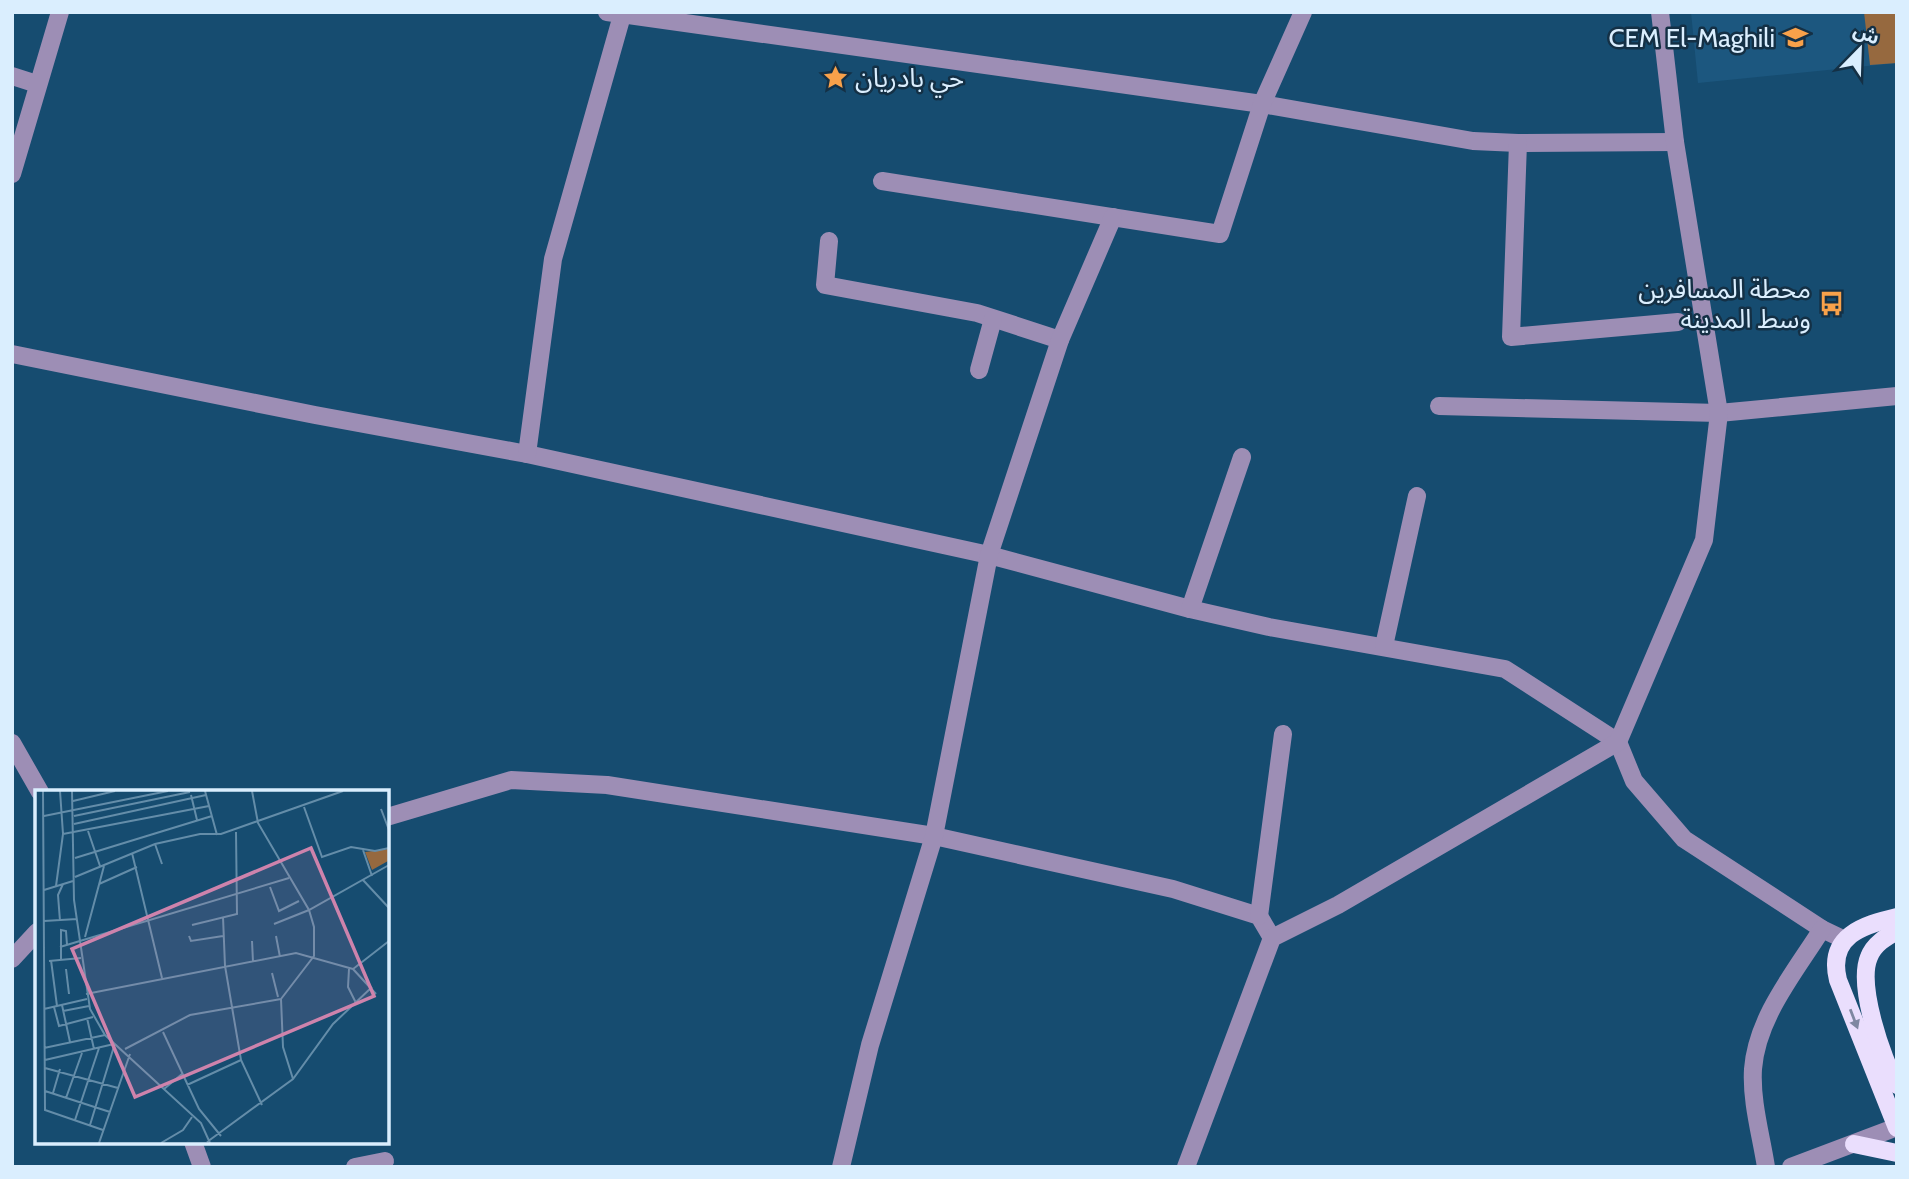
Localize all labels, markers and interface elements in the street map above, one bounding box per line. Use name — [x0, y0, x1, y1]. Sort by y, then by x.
north arrow — [1825, 14, 1895, 84]
text: ش — [1850, 18, 1883, 49]
place label: CEM El-Maghili — [1608, 22, 1775, 54]
school or university icon: CEM El-Maghili — [1781, 24, 1809, 52]
place label: حي بادريان — [855, 62, 964, 98]
place icon: حي بادريان — [821, 64, 849, 92]
place label: محطة المسافرين وسط المدينة — [1638, 273, 1811, 335]
bus stop icon: محطة المسافرين وسط المدينة — [1817, 290, 1845, 318]
inset map — [35, 790, 388, 1144]
one-way arrow — [1848, 1009, 1859, 1030]

